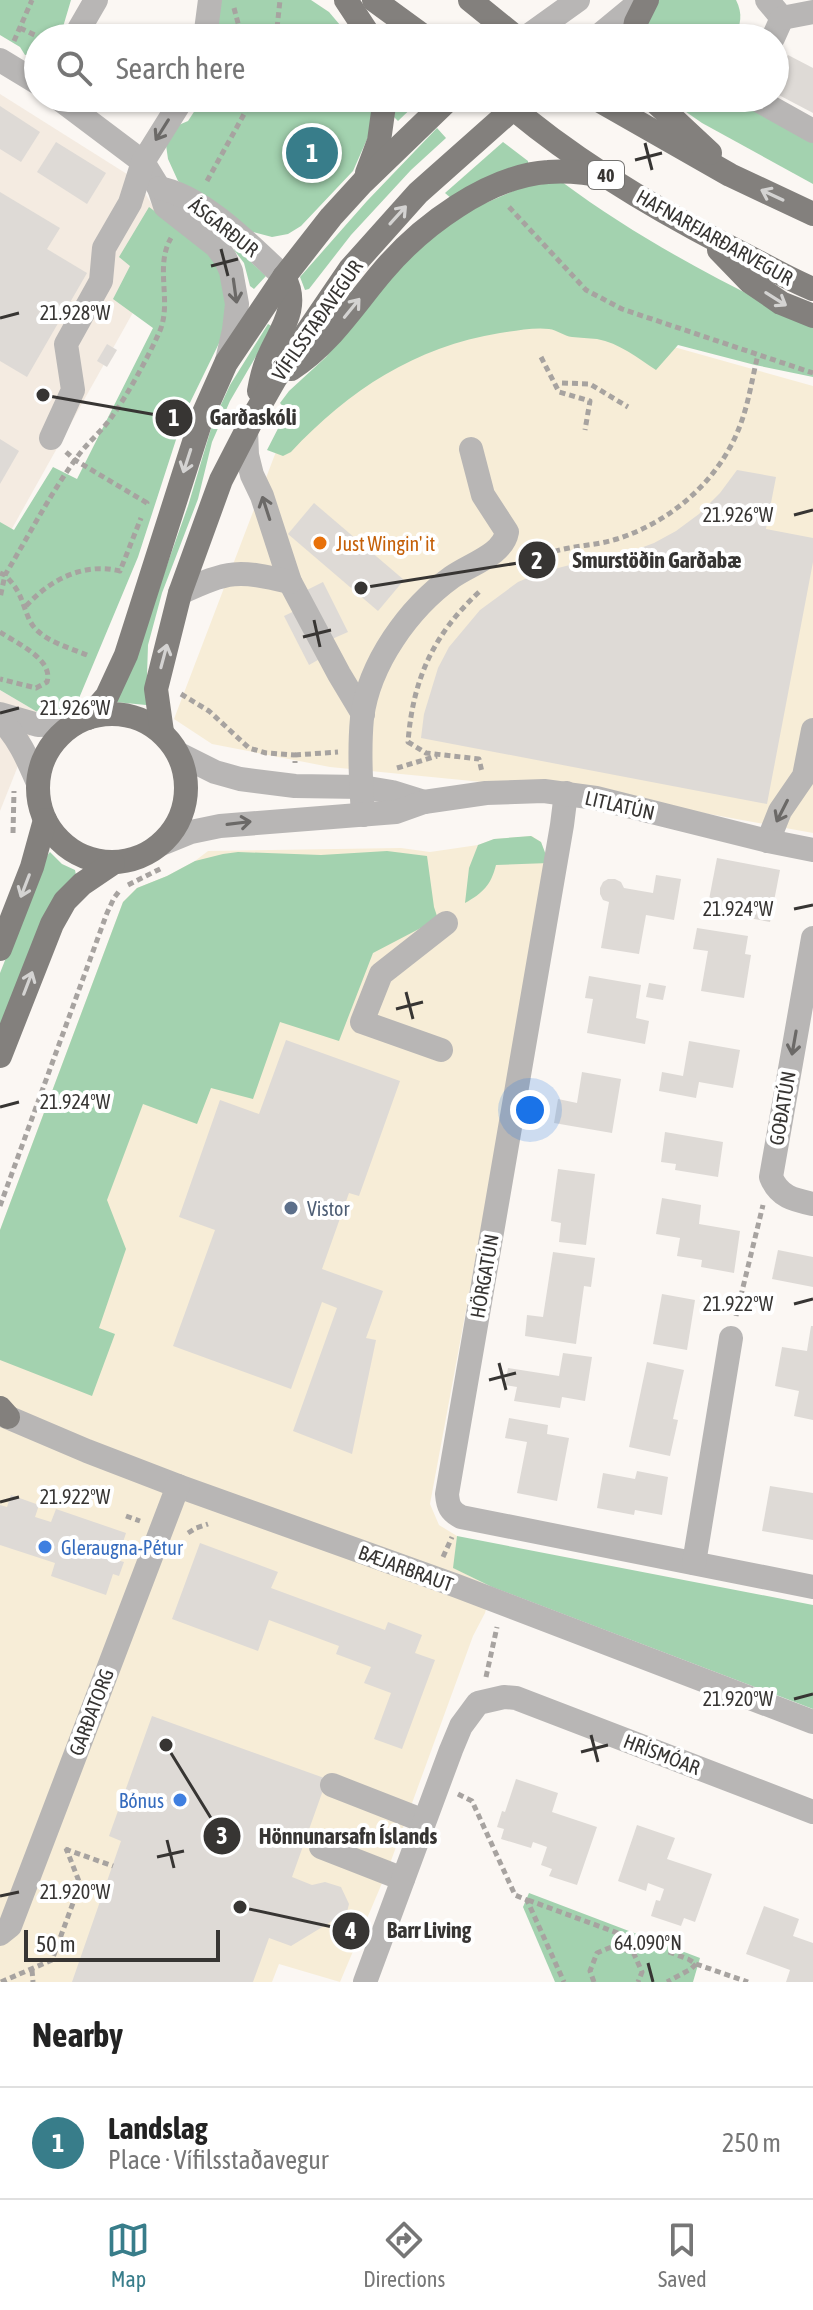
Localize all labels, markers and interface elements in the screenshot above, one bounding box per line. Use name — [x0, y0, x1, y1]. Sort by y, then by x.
search box — [24, 24, 789, 112]
icon: search — [52, 46, 96, 90]
text: Search here — [116, 51, 245, 85]
one-way arrow — [154, 118, 171, 140]
pin: 1 — [286, 123, 338, 183]
road number: 40 — [588, 161, 624, 189]
street label: HAFNARFJARÐARVEGUR — [633, 184, 797, 290]
one-way arrow — [760, 187, 784, 202]
street label: ÁSGARÐUR — [185, 193, 263, 261]
one-way arrow — [389, 206, 407, 226]
street label: VÍFILSSTAÐAVEGUR — [267, 255, 367, 385]
one-way arrow — [228, 278, 243, 303]
one-way arrow — [764, 290, 786, 307]
one-way arrow — [344, 298, 361, 319]
text: 21.928°W — [40, 301, 111, 324]
callout: Garðaskóli — [154, 395, 313, 441]
text: 1 — [168, 404, 180, 431]
text: Garðaskóli — [209, 404, 297, 430]
one-way arrow — [179, 449, 194, 474]
one-way arrow — [258, 495, 273, 521]
text: 21.926°W — [703, 503, 774, 526]
place label: Just Wingin' it — [336, 532, 436, 555]
marker: Just Wingin' it — [311, 534, 329, 552]
callout: Smurstöðin Garðabæ — [517, 537, 758, 583]
text: 2 — [531, 547, 543, 574]
text: Smurstöðin Garðabæ — [572, 547, 742, 573]
one-way arrow — [157, 643, 172, 669]
text: 21.926°W — [40, 696, 111, 719]
street label: LITLATÚN — [583, 786, 657, 824]
one-way arrow — [773, 799, 789, 823]
one-way arrow — [225, 816, 252, 831]
one-way arrow — [17, 873, 31, 898]
text: 21.924°W — [703, 897, 774, 920]
one-way arrow — [22, 971, 36, 996]
one-way arrow — [786, 1029, 801, 1055]
street label: GOÐATÚN — [764, 1069, 800, 1147]
text: 21.924°W — [40, 1090, 111, 1113]
your location — [510, 1090, 550, 1130]
place label: Vistor — [307, 1197, 350, 1220]
marker: Vistor — [282, 1199, 300, 1217]
street label: HÖRGATÚN — [465, 1232, 503, 1320]
text: 21.922°W — [703, 1292, 774, 1315]
text: 21.922°W — [40, 1485, 111, 1508]
place label: Gleraugna-Pétur — [61, 1536, 184, 1559]
marker: Gleraugna-Pétur — [36, 1538, 54, 1556]
street label: BÆJARBRAUT — [355, 1540, 457, 1596]
street label: GARÐATORG — [64, 1665, 118, 1759]
text: 21.920°W — [703, 1687, 774, 1710]
street label: HRÍSMÓAR — [621, 1729, 703, 1779]
place label: Bónus — [119, 1789, 164, 1812]
marker: Bónus — [171, 1791, 189, 1809]
callout: Hönnunarsafn Íslands — [202, 1813, 453, 1859]
text: 3 — [216, 1822, 228, 1849]
text: Hönnunarsafn Íslands — [259, 1823, 437, 1849]
text: 21.920°W — [40, 1880, 111, 1903]
callout: Barr Living — [331, 1908, 487, 1954]
text: 4 — [344, 1917, 357, 1944]
text: Barr Living — [387, 1917, 472, 1943]
scale bar — [24, 1926, 220, 1962]
text: 50 m — [36, 1931, 76, 1957]
text: 64.090°N — [614, 1931, 682, 1954]
text: Nearby — [32, 2015, 123, 2054]
text: Landslag — [108, 2111, 208, 2145]
text: 1 — [52, 2128, 64, 2158]
text: 250 m — [722, 2128, 781, 2158]
text: Place · Vífilsstaðavegur — [108, 2145, 329, 2175]
tab: Map — [106, 2218, 150, 2292]
tab: Directions — [363, 2218, 445, 2292]
tab: Saved — [658, 2218, 707, 2292]

